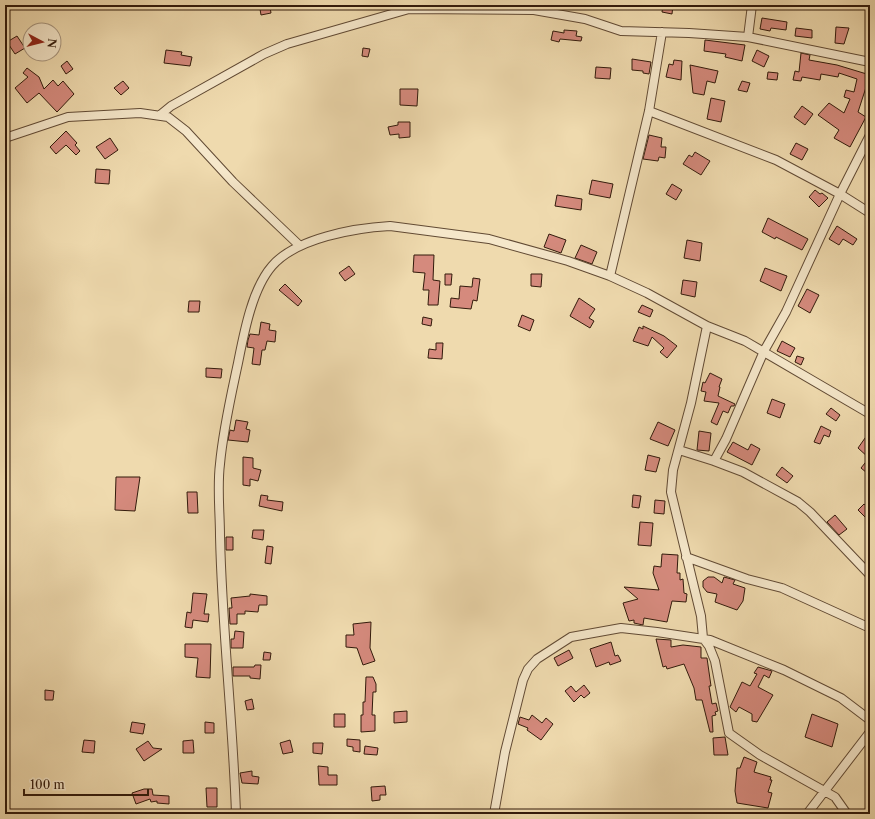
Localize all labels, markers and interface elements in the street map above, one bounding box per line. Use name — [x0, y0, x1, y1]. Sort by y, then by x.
north arrow — [22, 22, 62, 62]
text: N — [44, 38, 59, 49]
scale bar — [24, 771, 148, 797]
text: 100 m — [30, 777, 65, 792]

